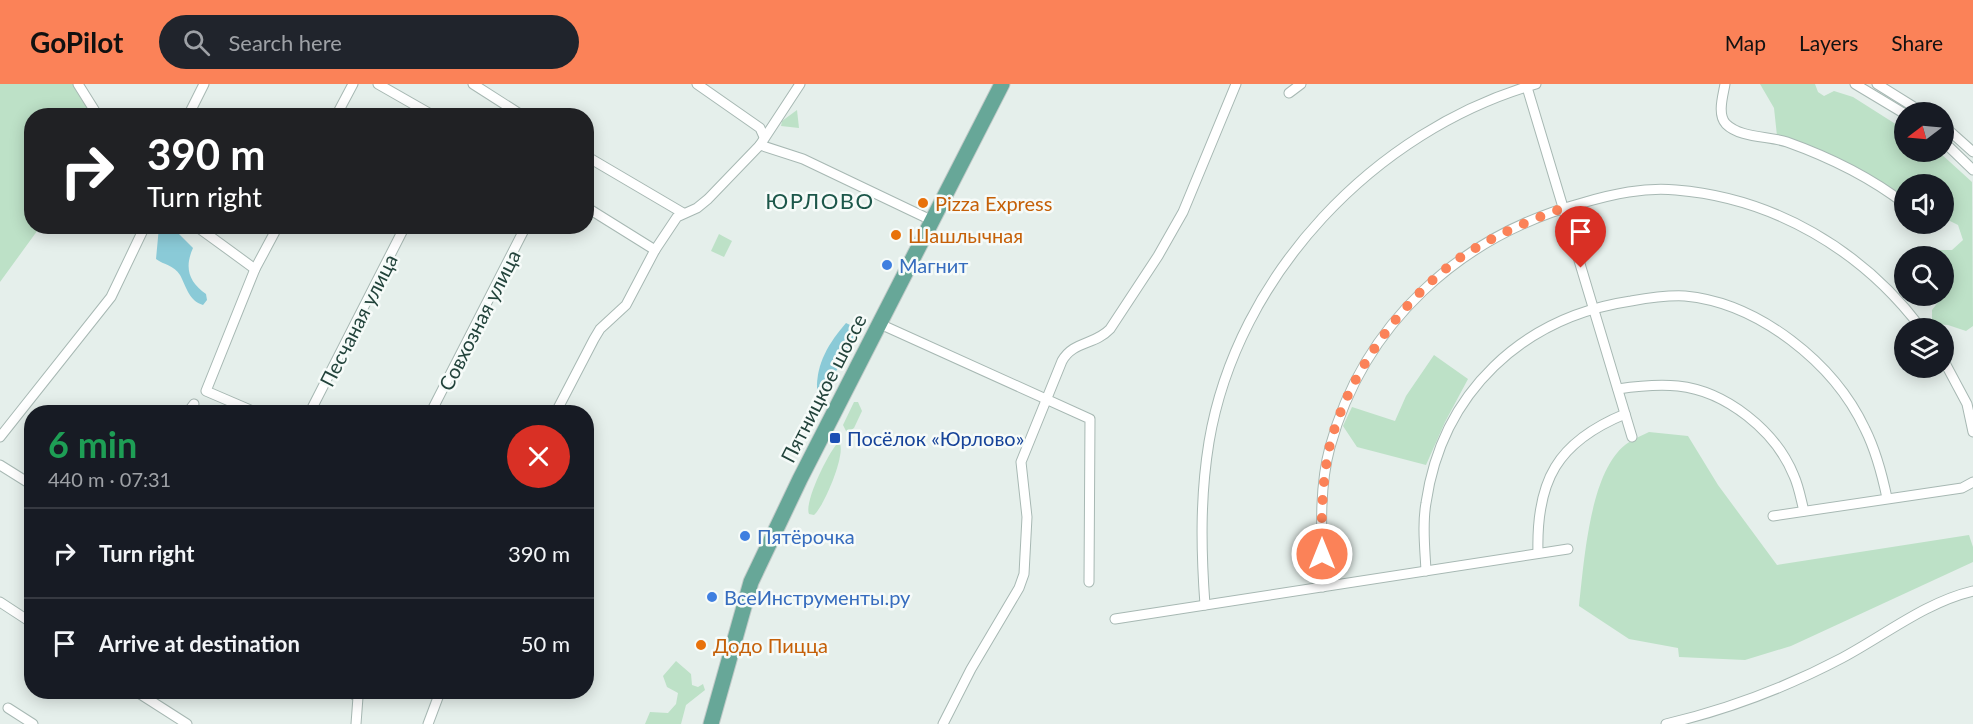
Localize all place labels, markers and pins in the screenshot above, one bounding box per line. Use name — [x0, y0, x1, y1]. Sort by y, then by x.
place label: Pizza Express — [935, 191, 1052, 215]
marker: Pizza Express — [916, 196, 930, 210]
pin — [1555, 206, 1606, 268]
place label: Шашлычная — [908, 223, 1023, 247]
marker: Шашлычная — [889, 228, 903, 242]
place label: Магнит — [899, 253, 968, 277]
marker: Магнит — [880, 258, 894, 272]
place label: Посёлок «Юрлово» — [847, 426, 1024, 450]
marker: Посёлок «Юрлово» — [828, 431, 842, 445]
place label: Пятёрочка — [757, 524, 855, 548]
marker: Пятёрочка — [738, 529, 752, 543]
place label: ВсеИнструменты.ру — [724, 585, 911, 609]
marker: ВсеИнструменты.ру — [705, 590, 719, 604]
place label: Додо Пицца — [713, 633, 828, 657]
marker: Додо Пицца — [694, 638, 708, 652]

